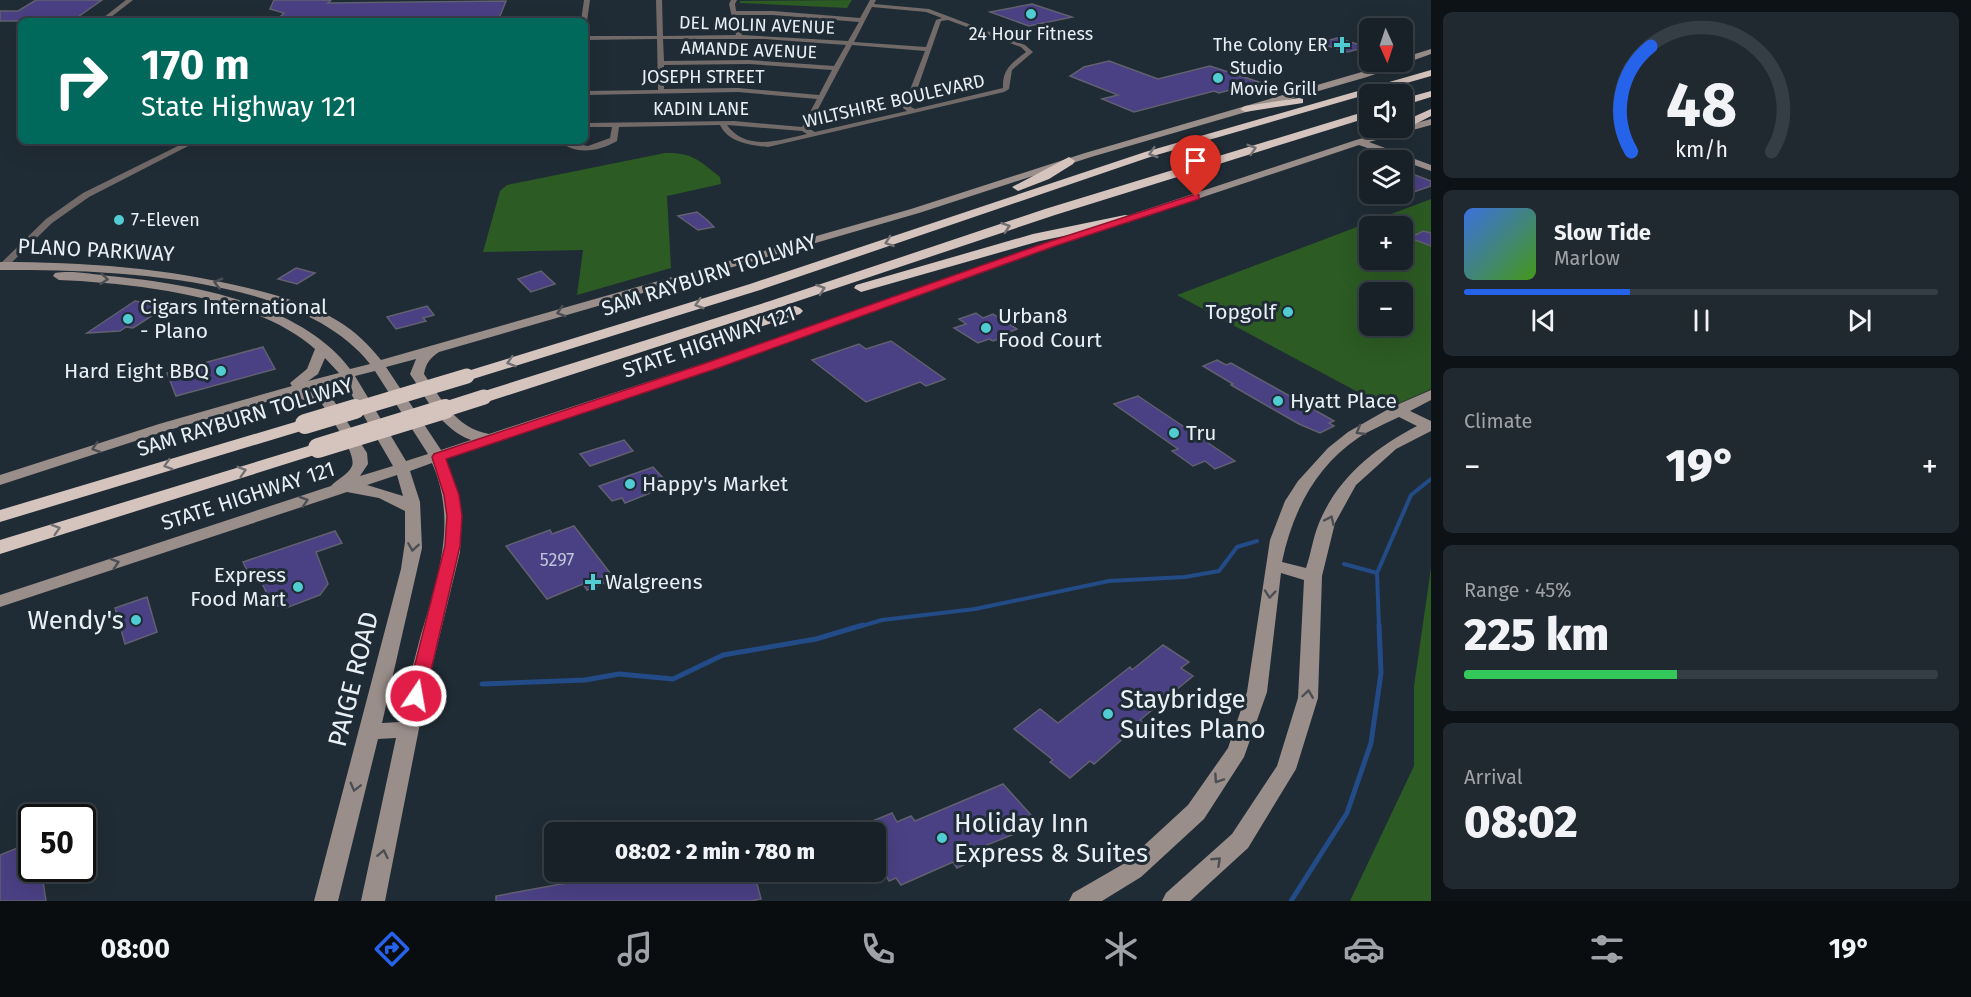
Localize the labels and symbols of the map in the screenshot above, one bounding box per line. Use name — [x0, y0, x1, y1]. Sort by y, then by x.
marker: 24 Hour Fitness — [1024, 7, 1038, 21]
street label: DEL MOLIN AVENUE — [679, 11, 835, 39]
north arrow — [1359, 18, 1413, 72]
place label: 24 Hour Fitness — [969, 23, 1093, 45]
place label: The Colony ER — [1213, 34, 1328, 56]
marker: The Colony ER — [1333, 36, 1351, 54]
street label: AMANDE AVENUE — [680, 37, 818, 63]
place label: Studio Movie Grill — [1230, 57, 1317, 100]
street label: JOSEPH STREET — [641, 66, 765, 88]
street label: WILTSHIRE BOULEVARD — [801, 69, 987, 133]
marker: Studio Movie Grill — [1211, 71, 1225, 85]
street label: KADIN LANE — [653, 98, 749, 120]
pin — [1170, 135, 1221, 197]
one-way arrow — [1246, 144, 1257, 156]
one-way arrow — [1148, 146, 1159, 158]
place label: 7-Eleven — [131, 209, 200, 231]
marker: 7-Eleven — [112, 213, 126, 227]
one-way arrow — [1000, 221, 1011, 234]
street label: SAM RAYBURN TOLLWAY — [598, 228, 820, 322]
street label: PLANO PARKWAY — [17, 233, 176, 267]
one-way arrow — [884, 235, 895, 248]
one-way arrow — [99, 272, 108, 285]
one-way arrow — [213, 278, 223, 291]
one-way arrow — [815, 284, 826, 296]
place label: Cigars International - Plano — [140, 294, 327, 344]
one-way arrow — [694, 297, 705, 310]
place label: Topgolf — [1206, 299, 1278, 325]
street label: STATE HIGHWAY 121 — [619, 300, 799, 384]
place label: Urban8 Food Court — [998, 303, 1102, 353]
one-way arrow — [556, 305, 567, 317]
marker: Topgolf — [1281, 305, 1295, 319]
marker: Cigars International - Plano — [121, 312, 135, 326]
marker: Urban8 Food Court — [979, 321, 993, 335]
one-way arrow — [506, 355, 517, 367]
place label: Hard Eight BBQ — [64, 358, 209, 384]
marker: Hard Eight BBQ — [214, 364, 228, 378]
street label: SAM RAYBURN TOLLWAY — [134, 372, 357, 462]
place label: Hyatt Place — [1290, 388, 1397, 414]
marker: Hyatt Place — [1271, 394, 1285, 408]
place label: Tru — [1186, 420, 1217, 446]
one-way arrow — [1356, 423, 1366, 435]
marker: Tru — [1167, 426, 1181, 440]
one-way arrow — [91, 441, 102, 454]
street label: STATE HIGHWAY 121 — [158, 456, 338, 536]
one-way arrow — [163, 458, 174, 470]
one-way arrow — [236, 466, 247, 478]
place label: Happy's Market — [642, 471, 789, 497]
marker: Happy's Market — [623, 477, 637, 491]
one-way arrow — [298, 496, 309, 508]
one-way arrow — [1322, 515, 1334, 526]
one-way arrow — [50, 524, 61, 536]
one-way arrow — [407, 542, 419, 551]
house number: 5297 — [540, 549, 574, 571]
one-way arrow — [109, 558, 120, 570]
place label: Express Food Mart — [190, 562, 286, 612]
place label: Walgreens — [605, 569, 703, 595]
marker: Walgreens — [586, 575, 600, 589]
marker: Express Food Mart — [291, 580, 305, 594]
one-way arrow — [1264, 589, 1277, 598]
place label: Wendy's — [27, 605, 124, 636]
street label: PAIGE ROAD — [322, 608, 385, 750]
marker: Wendy's — [129, 613, 143, 627]
position arrow — [384, 664, 448, 728]
place label: Staybridge Suites Plano — [1120, 684, 1266, 745]
one-way arrow — [1301, 689, 1314, 698]
marker: Staybridge Suites Plano — [1101, 707, 1115, 721]
one-way arrow — [1214, 772, 1225, 783]
one-way arrow — [350, 782, 363, 792]
speed limit sign: 50 — [18, 804, 96, 882]
place label: Holiday Inn Express & Suites — [954, 808, 1148, 869]
marker: Holiday Inn Express & Suites — [935, 831, 949, 845]
one-way arrow — [376, 849, 389, 859]
one-way arrow — [1210, 858, 1221, 869]

